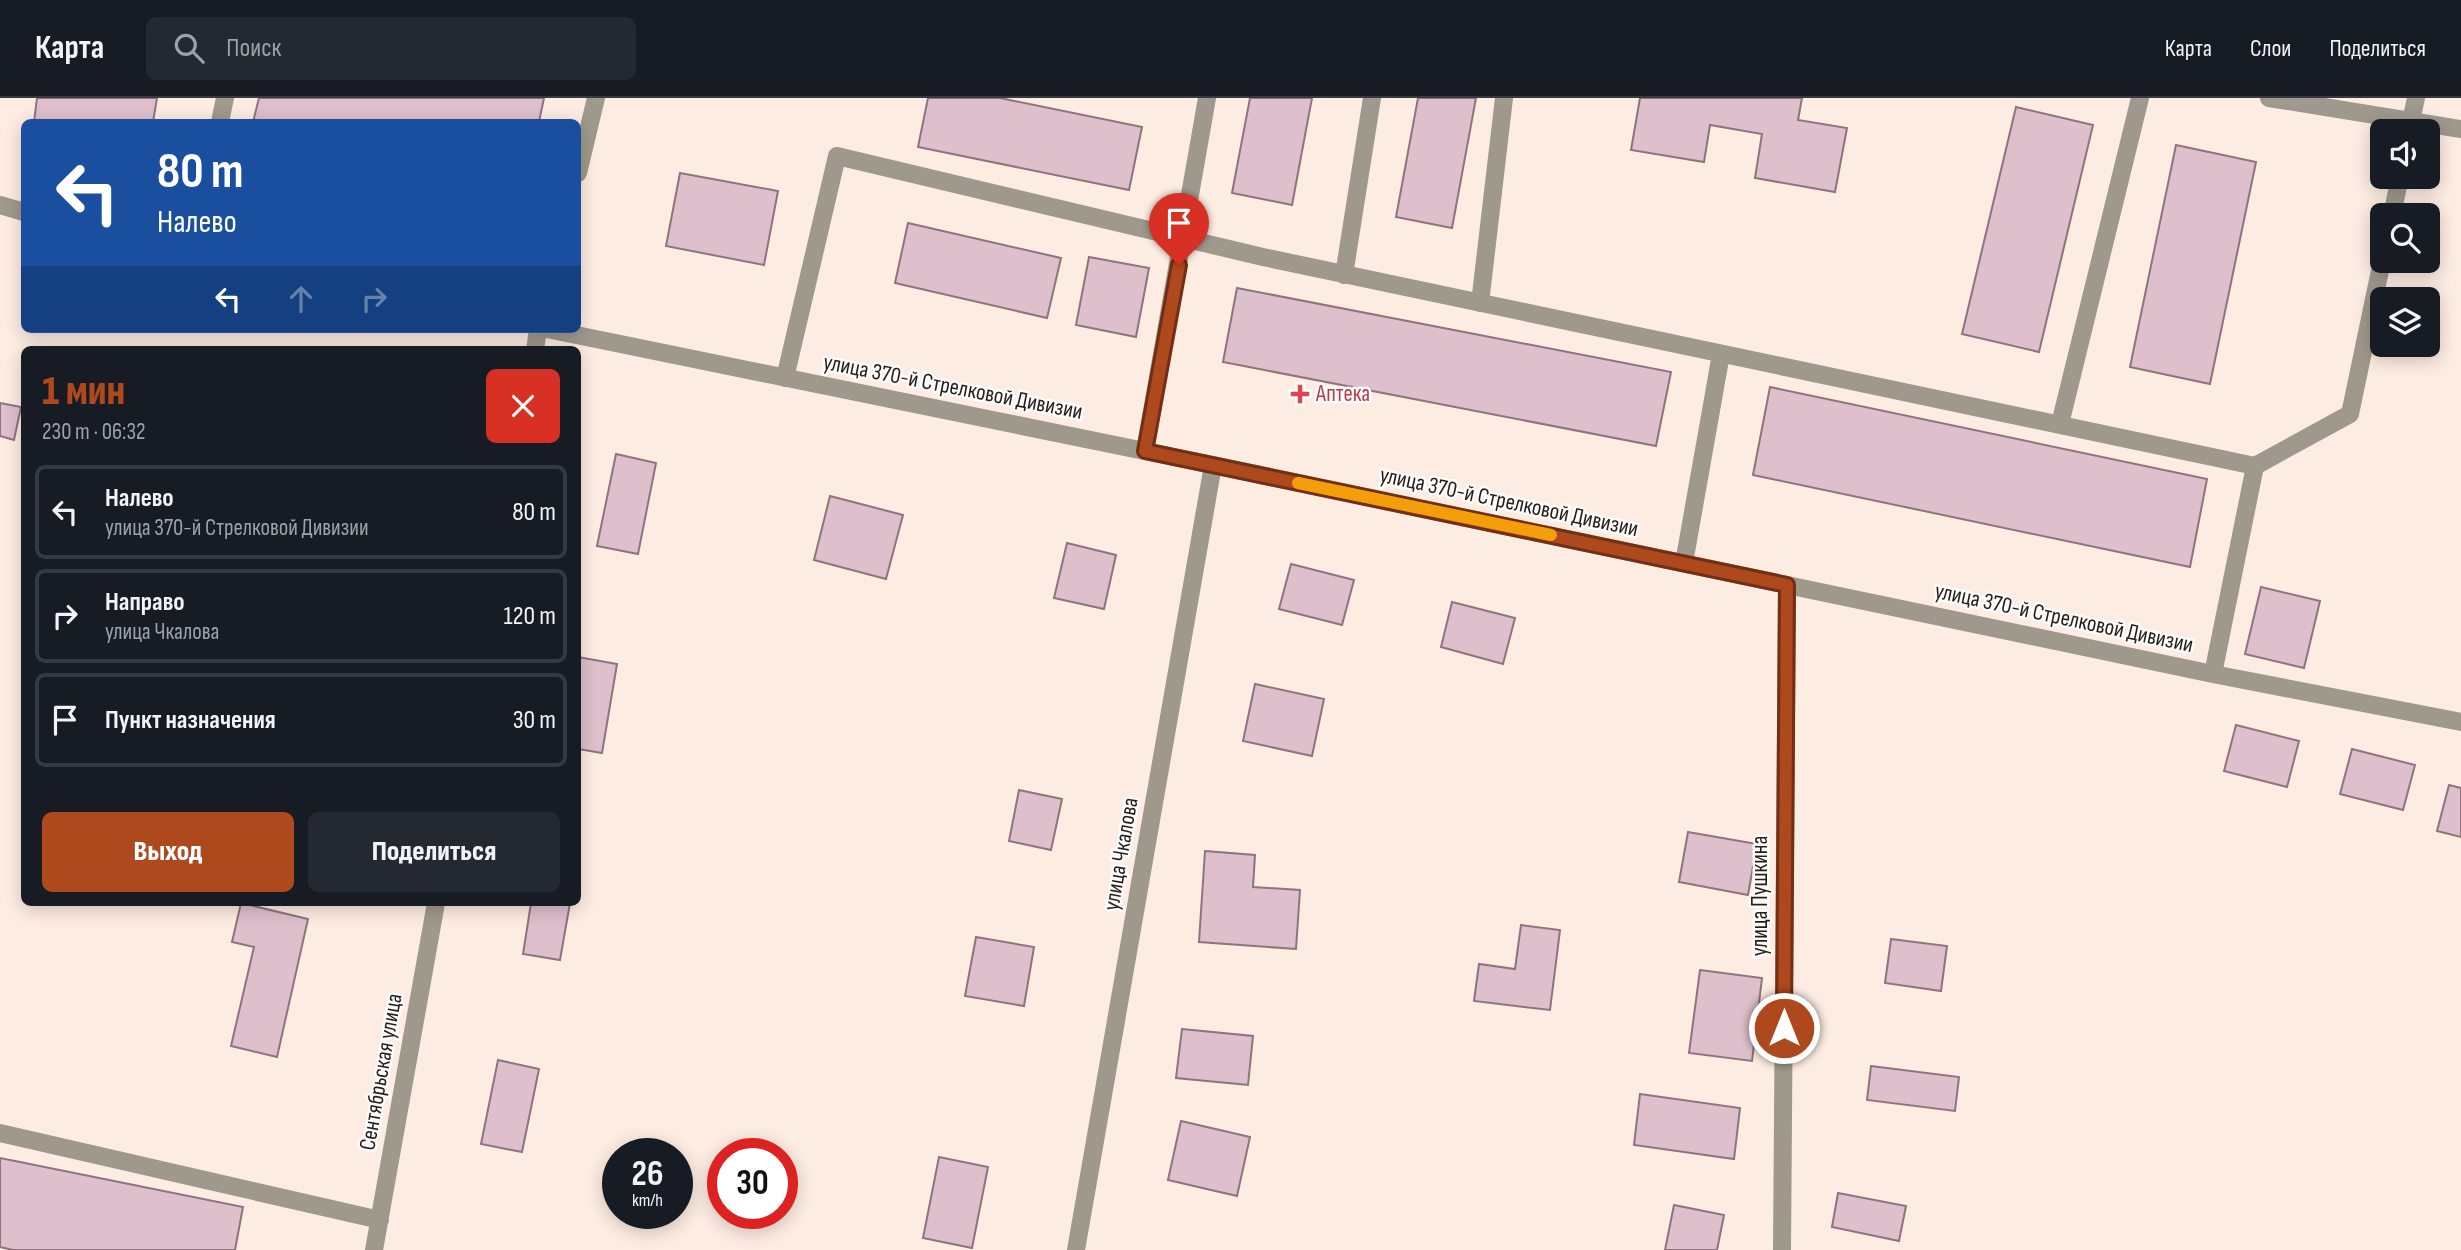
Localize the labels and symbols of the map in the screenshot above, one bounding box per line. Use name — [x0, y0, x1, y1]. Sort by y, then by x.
pin — [1149, 193, 1209, 265]
street label: улица 370-й Стрелковой Дивизии — [821, 348, 1085, 426]
place label: Аптека — [1315, 380, 1370, 408]
marker: Аптека — [1290, 384, 1310, 404]
street label: улица 370-й Стрелковой Дивизии — [1377, 461, 1641, 543]
street label: улица 370-й Стрелковой Дивизии — [1932, 577, 2196, 659]
street label: улица Чкалова — [1097, 795, 1145, 913]
street label: улица Пушкина — [1746, 836, 1774, 956]
street label: Сентябрьская улица — [353, 991, 409, 1153]
position arrow — [1747, 991, 1821, 1065]
speed limit sign: 30 — [707, 1138, 798, 1229]

